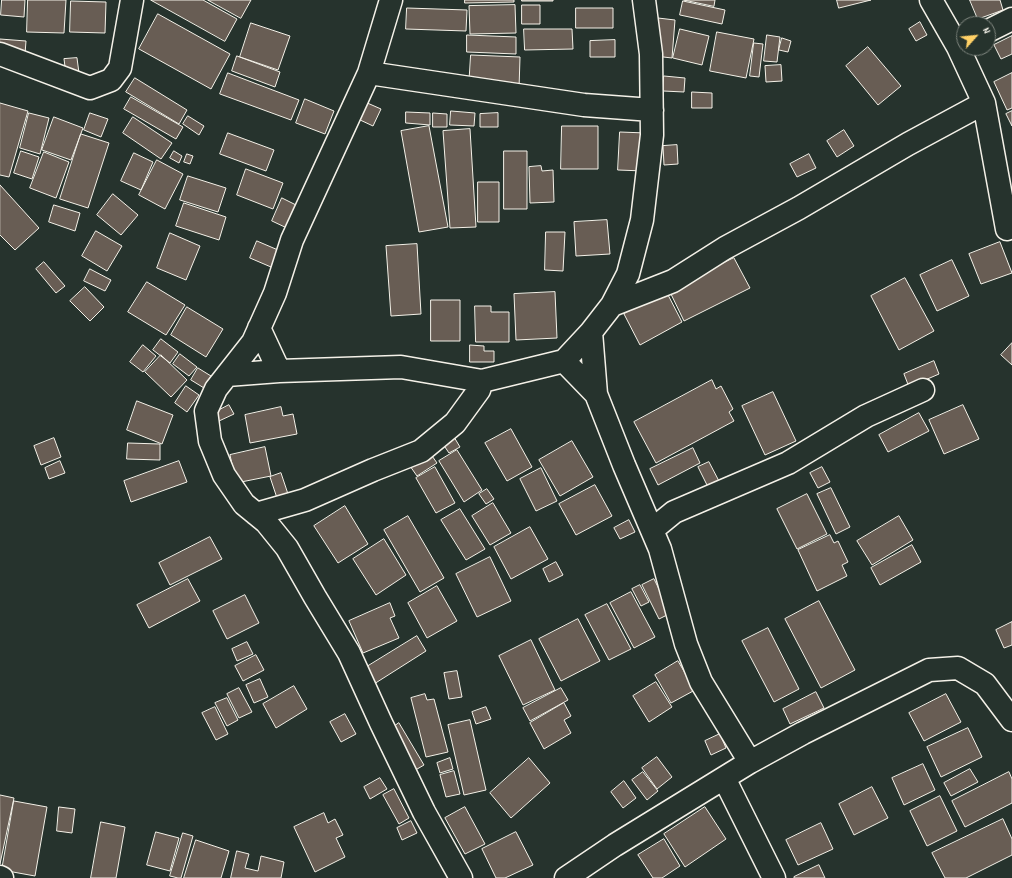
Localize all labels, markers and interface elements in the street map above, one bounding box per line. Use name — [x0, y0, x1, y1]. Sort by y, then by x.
north arrow — [956, 16, 996, 56]
text: N — [977, 25, 994, 37]

